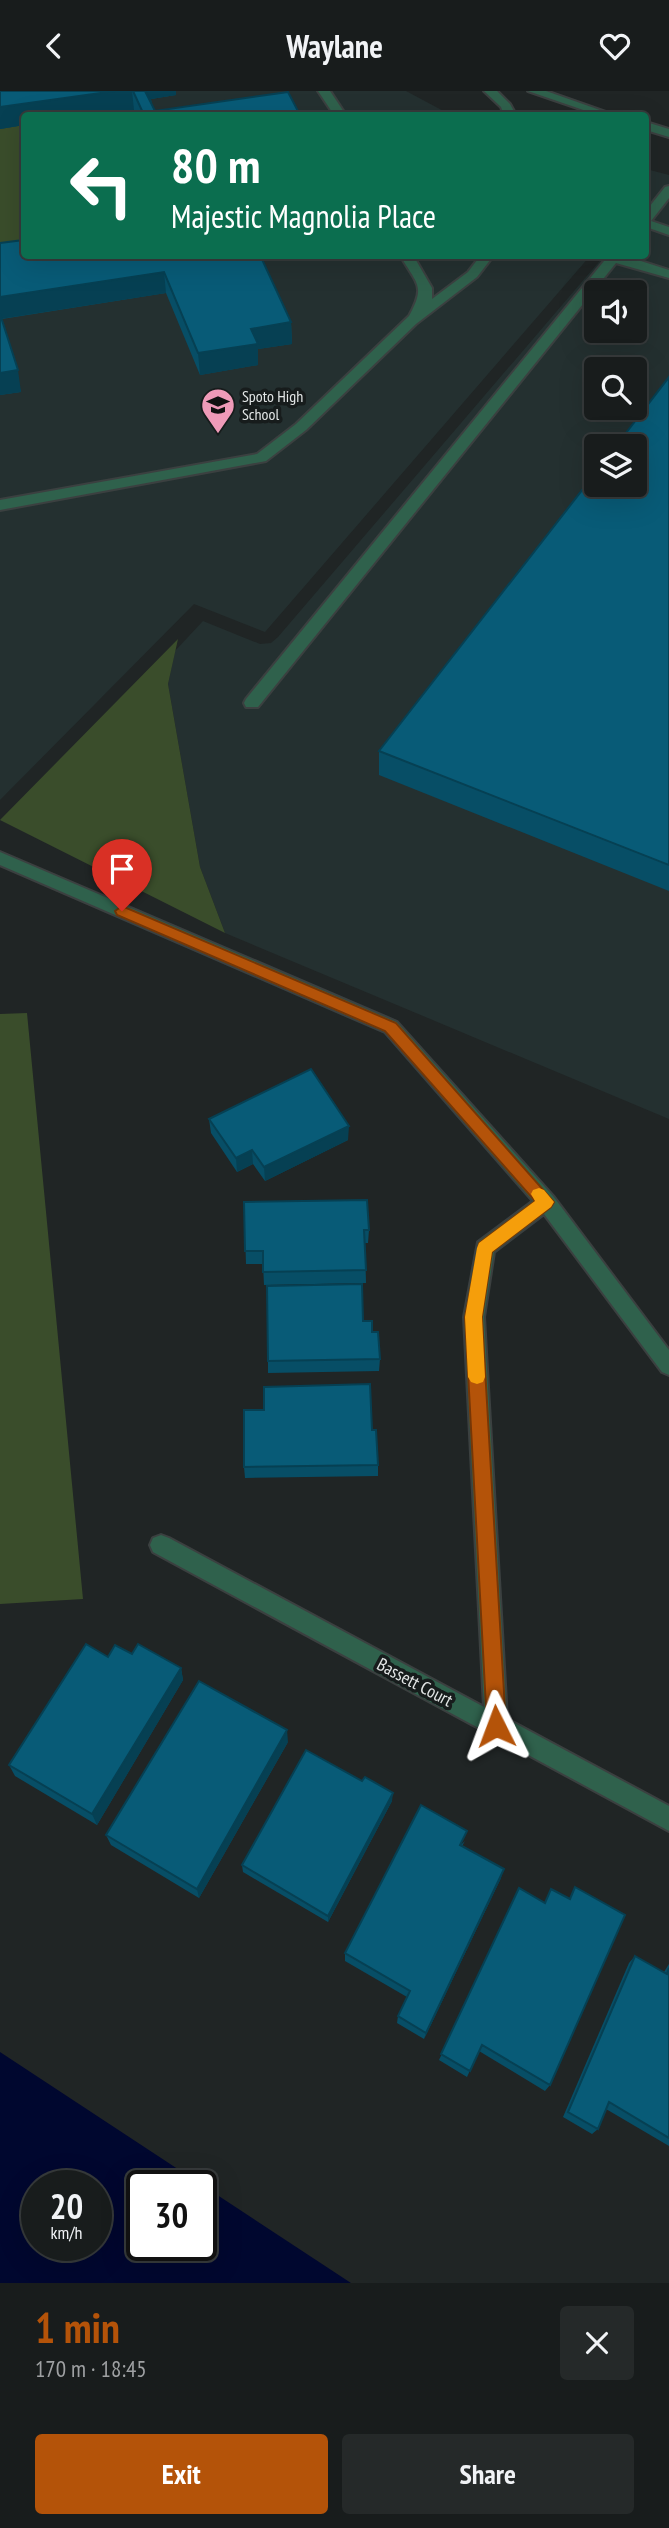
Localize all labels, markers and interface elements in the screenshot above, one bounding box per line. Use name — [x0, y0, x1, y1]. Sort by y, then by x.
text: Waylane — [286, 25, 383, 67]
icon: back — [35, 27, 73, 65]
icon: heart — [596, 27, 634, 65]
text: 80 m — [171, 133, 260, 197]
icon: left — [56, 140, 147, 231]
text: Majestic Magnolia Place — [171, 195, 436, 237]
map controls — [584, 280, 647, 497]
button: sound — [584, 280, 647, 343]
button: search — [584, 357, 647, 420]
school or university icon: Spoto High School — [199, 386, 237, 435]
place label: Spoto High School — [242, 386, 303, 424]
button: layers — [584, 434, 647, 497]
pin — [92, 839, 152, 911]
icon: arrive — [103, 850, 141, 888]
street label: Bassett Court — [373, 1652, 457, 1712]
position arrow — [459, 1689, 533, 1763]
speed limit sign: 30 — [126, 2170, 217, 2261]
text: 20 — [50, 2183, 83, 2229]
text: km/h — [51, 2221, 82, 2244]
text: 1 min — [35, 2300, 120, 2355]
button: close — [560, 2306, 634, 2380]
text: 170 m · 18:45 — [35, 2354, 147, 2383]
button: Exit — [35, 2434, 328, 2514]
button: Share — [342, 2434, 634, 2514]

